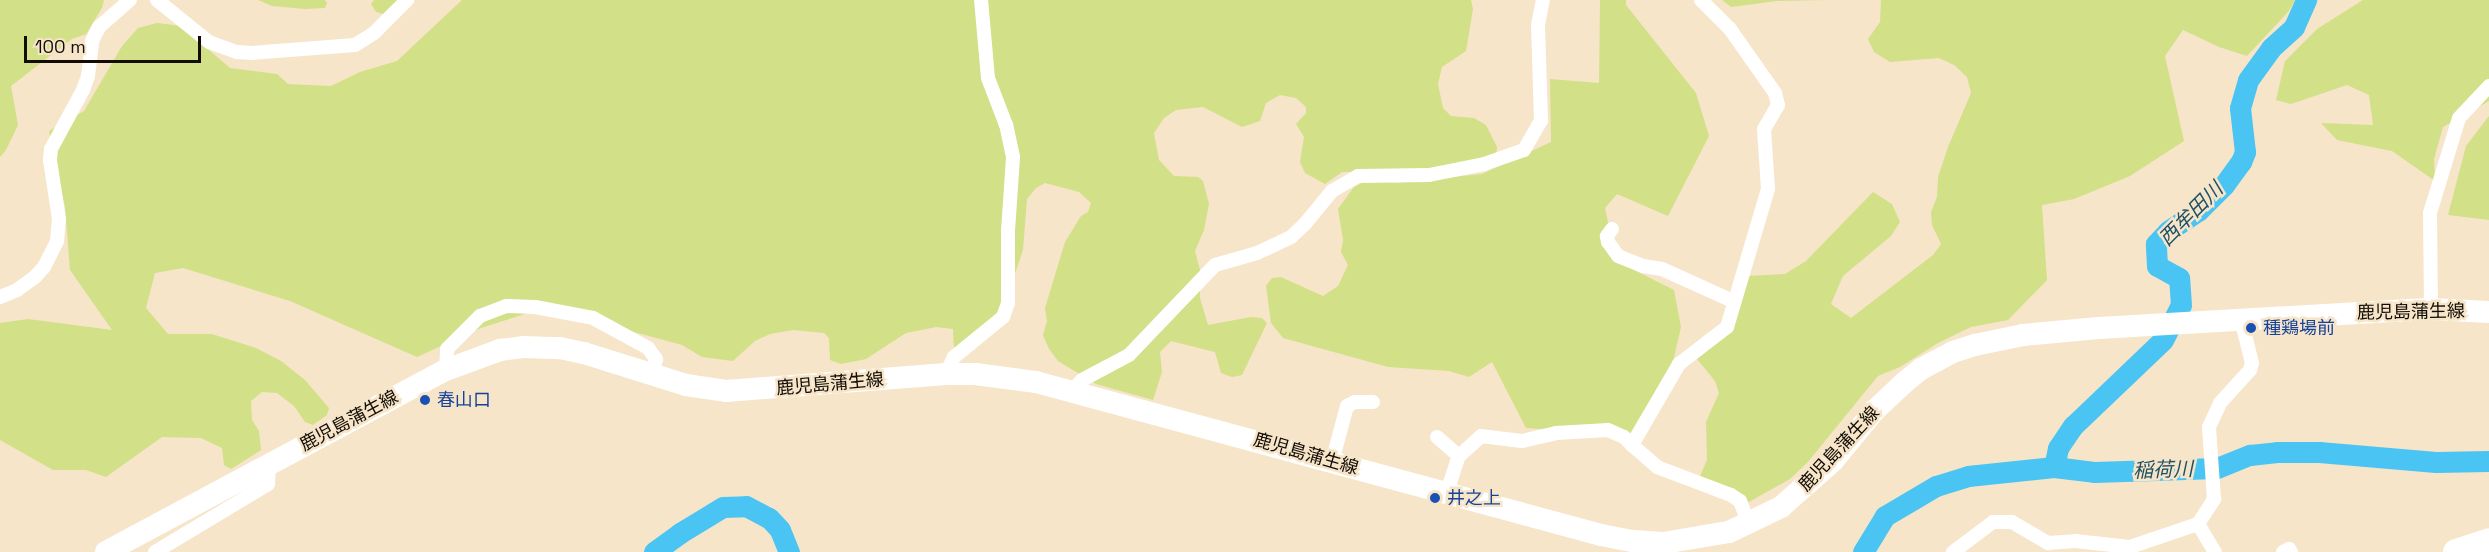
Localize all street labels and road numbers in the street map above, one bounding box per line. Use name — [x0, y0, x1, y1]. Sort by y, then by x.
street label: 鹿児島蒲生線 — [2357, 300, 2465, 324]
street label: 鹿児島蒲生線 — [775, 369, 885, 399]
street label: 鹿児島蒲生線 — [296, 386, 402, 456]
street label: 鹿児島蒲生線 — [1794, 402, 1884, 496]
street label: 鹿児島蒲生線 — [1251, 429, 1361, 479]

